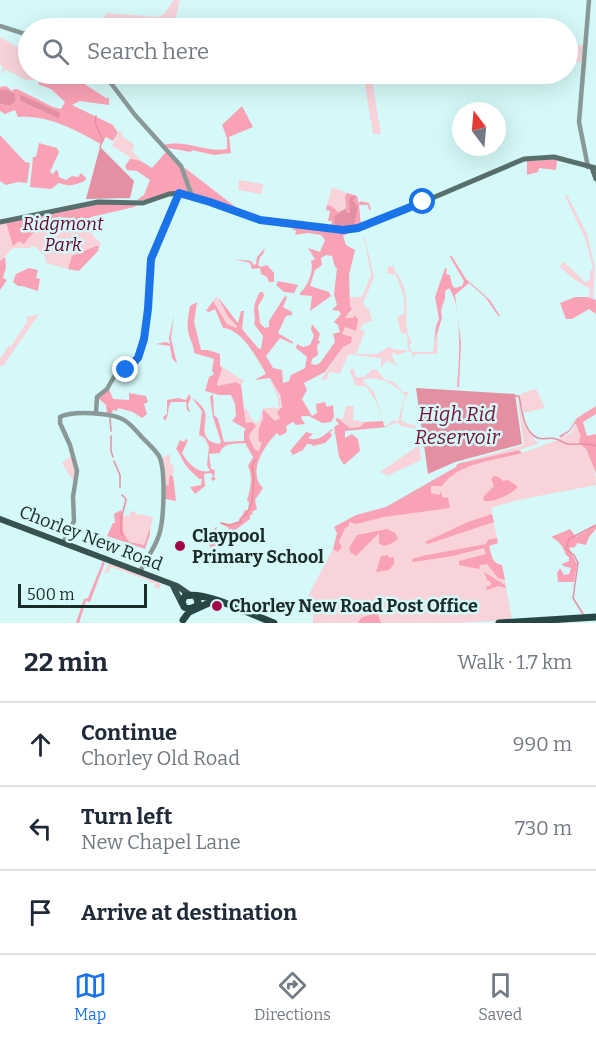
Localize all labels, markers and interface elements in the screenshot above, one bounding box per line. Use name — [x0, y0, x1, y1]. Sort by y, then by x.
search box — [18, 18, 578, 84]
icon: search — [39, 35, 72, 68]
text: Search here — [87, 38, 209, 65]
north arrow — [452, 102, 506, 156]
route start — [409, 188, 435, 214]
park label: Ridgmont Park — [23, 213, 104, 256]
route end — [112, 356, 138, 382]
water label: High Rid Reservoir — [414, 402, 500, 449]
street label: Chorley New Road — [16, 501, 166, 576]
place label: Claypool Primary School — [192, 525, 324, 568]
marker: Claypool Primary School — [173, 539, 187, 553]
scale bar — [18, 581, 147, 608]
text: 500 m — [27, 585, 75, 604]
place label: Chorley New Road Post Office — [229, 595, 478, 617]
marker: Chorley New Road Post Office — [210, 599, 224, 613]
text: 22 min — [24, 647, 108, 678]
text: Walk · 1.7 km — [457, 650, 572, 674]
text: Continue — [81, 719, 177, 746]
icon: ahead — [24, 728, 57, 761]
text: 990 m — [513, 732, 572, 756]
text: Chorley Old Road — [81, 746, 240, 770]
text: Turn left — [81, 803, 173, 830]
icon: left — [24, 812, 57, 845]
text: 730 m — [515, 816, 572, 840]
text: New Chapel Lane — [81, 830, 241, 854]
icon: arrive — [24, 896, 57, 929]
text: Arrive at destination — [81, 899, 297, 926]
tab: Map — [74, 969, 107, 1024]
tab: Directions — [254, 969, 331, 1024]
tab: Saved — [478, 969, 522, 1024]

